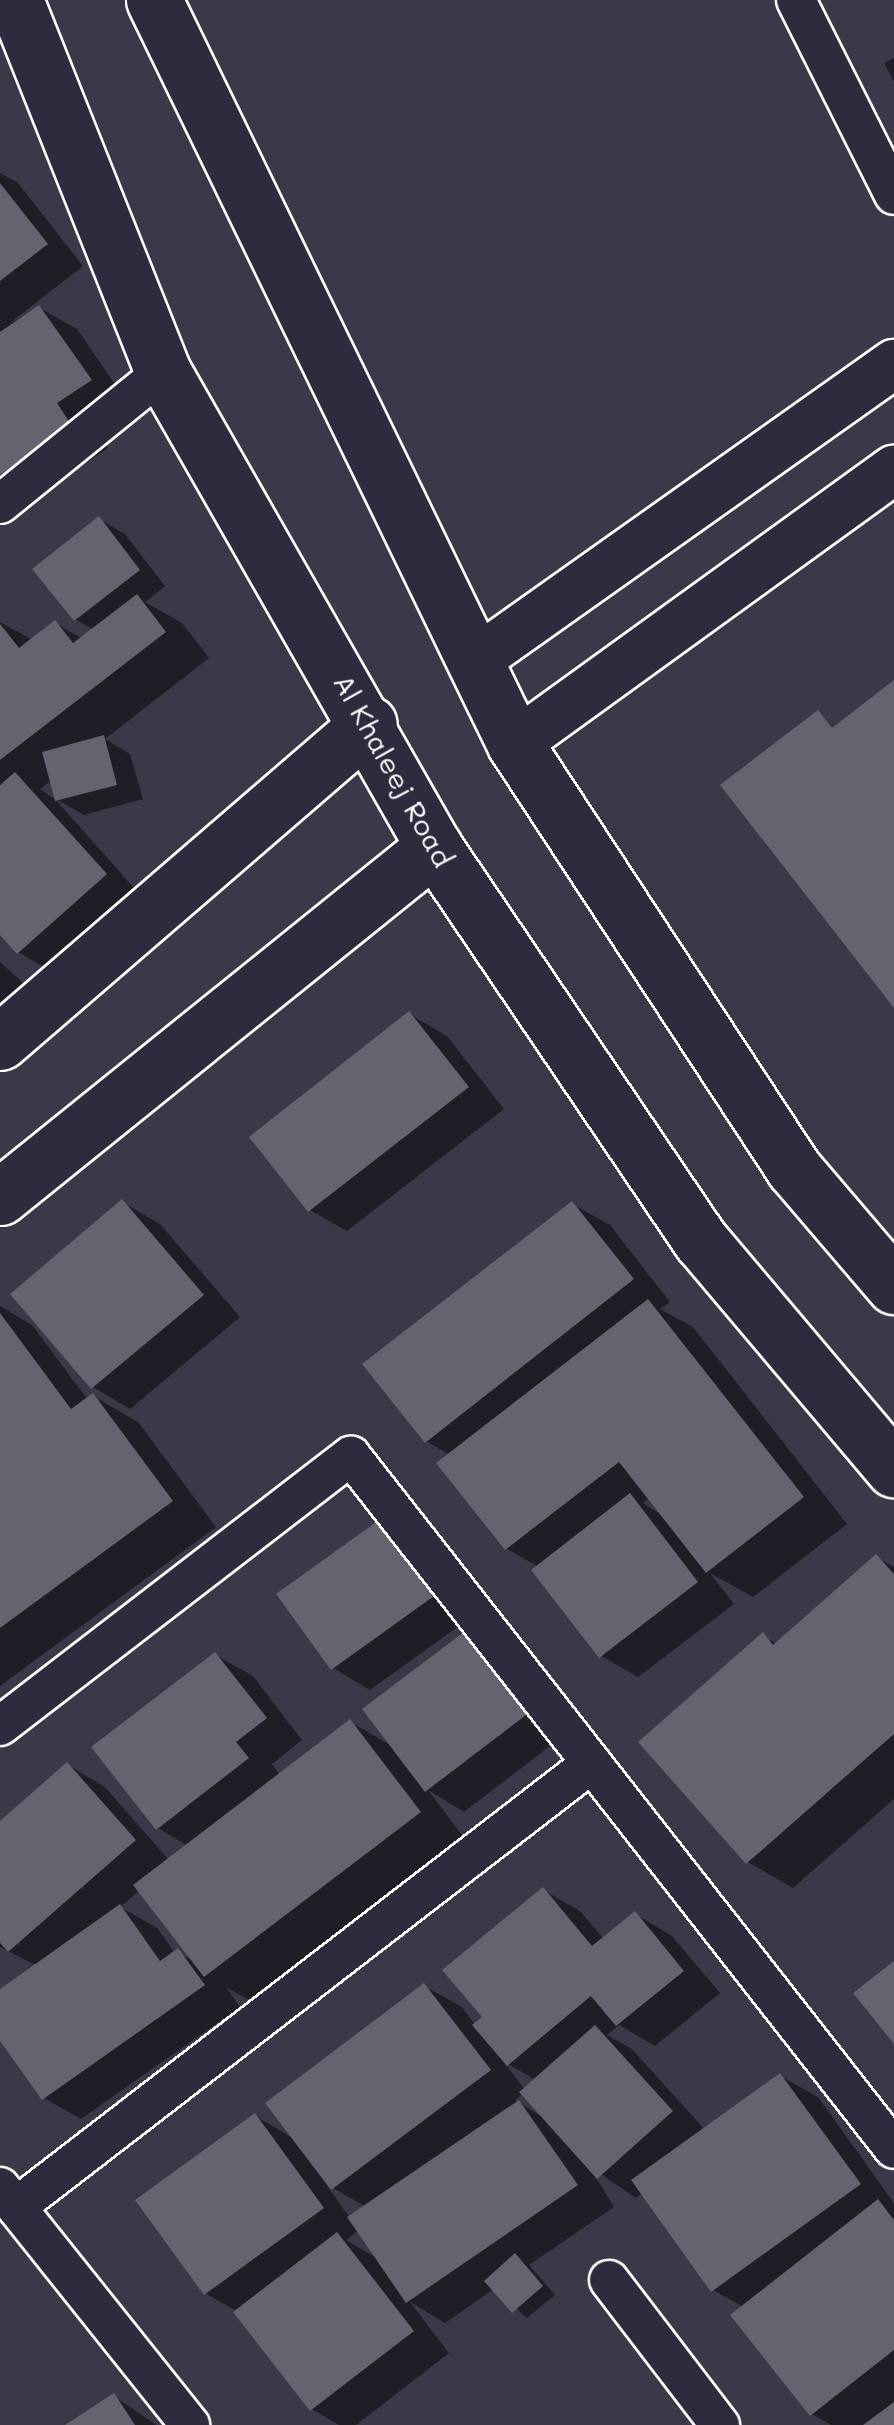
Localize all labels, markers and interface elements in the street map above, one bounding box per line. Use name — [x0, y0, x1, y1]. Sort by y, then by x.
street label: Al Khaleej Road — [327, 668, 461, 872]

